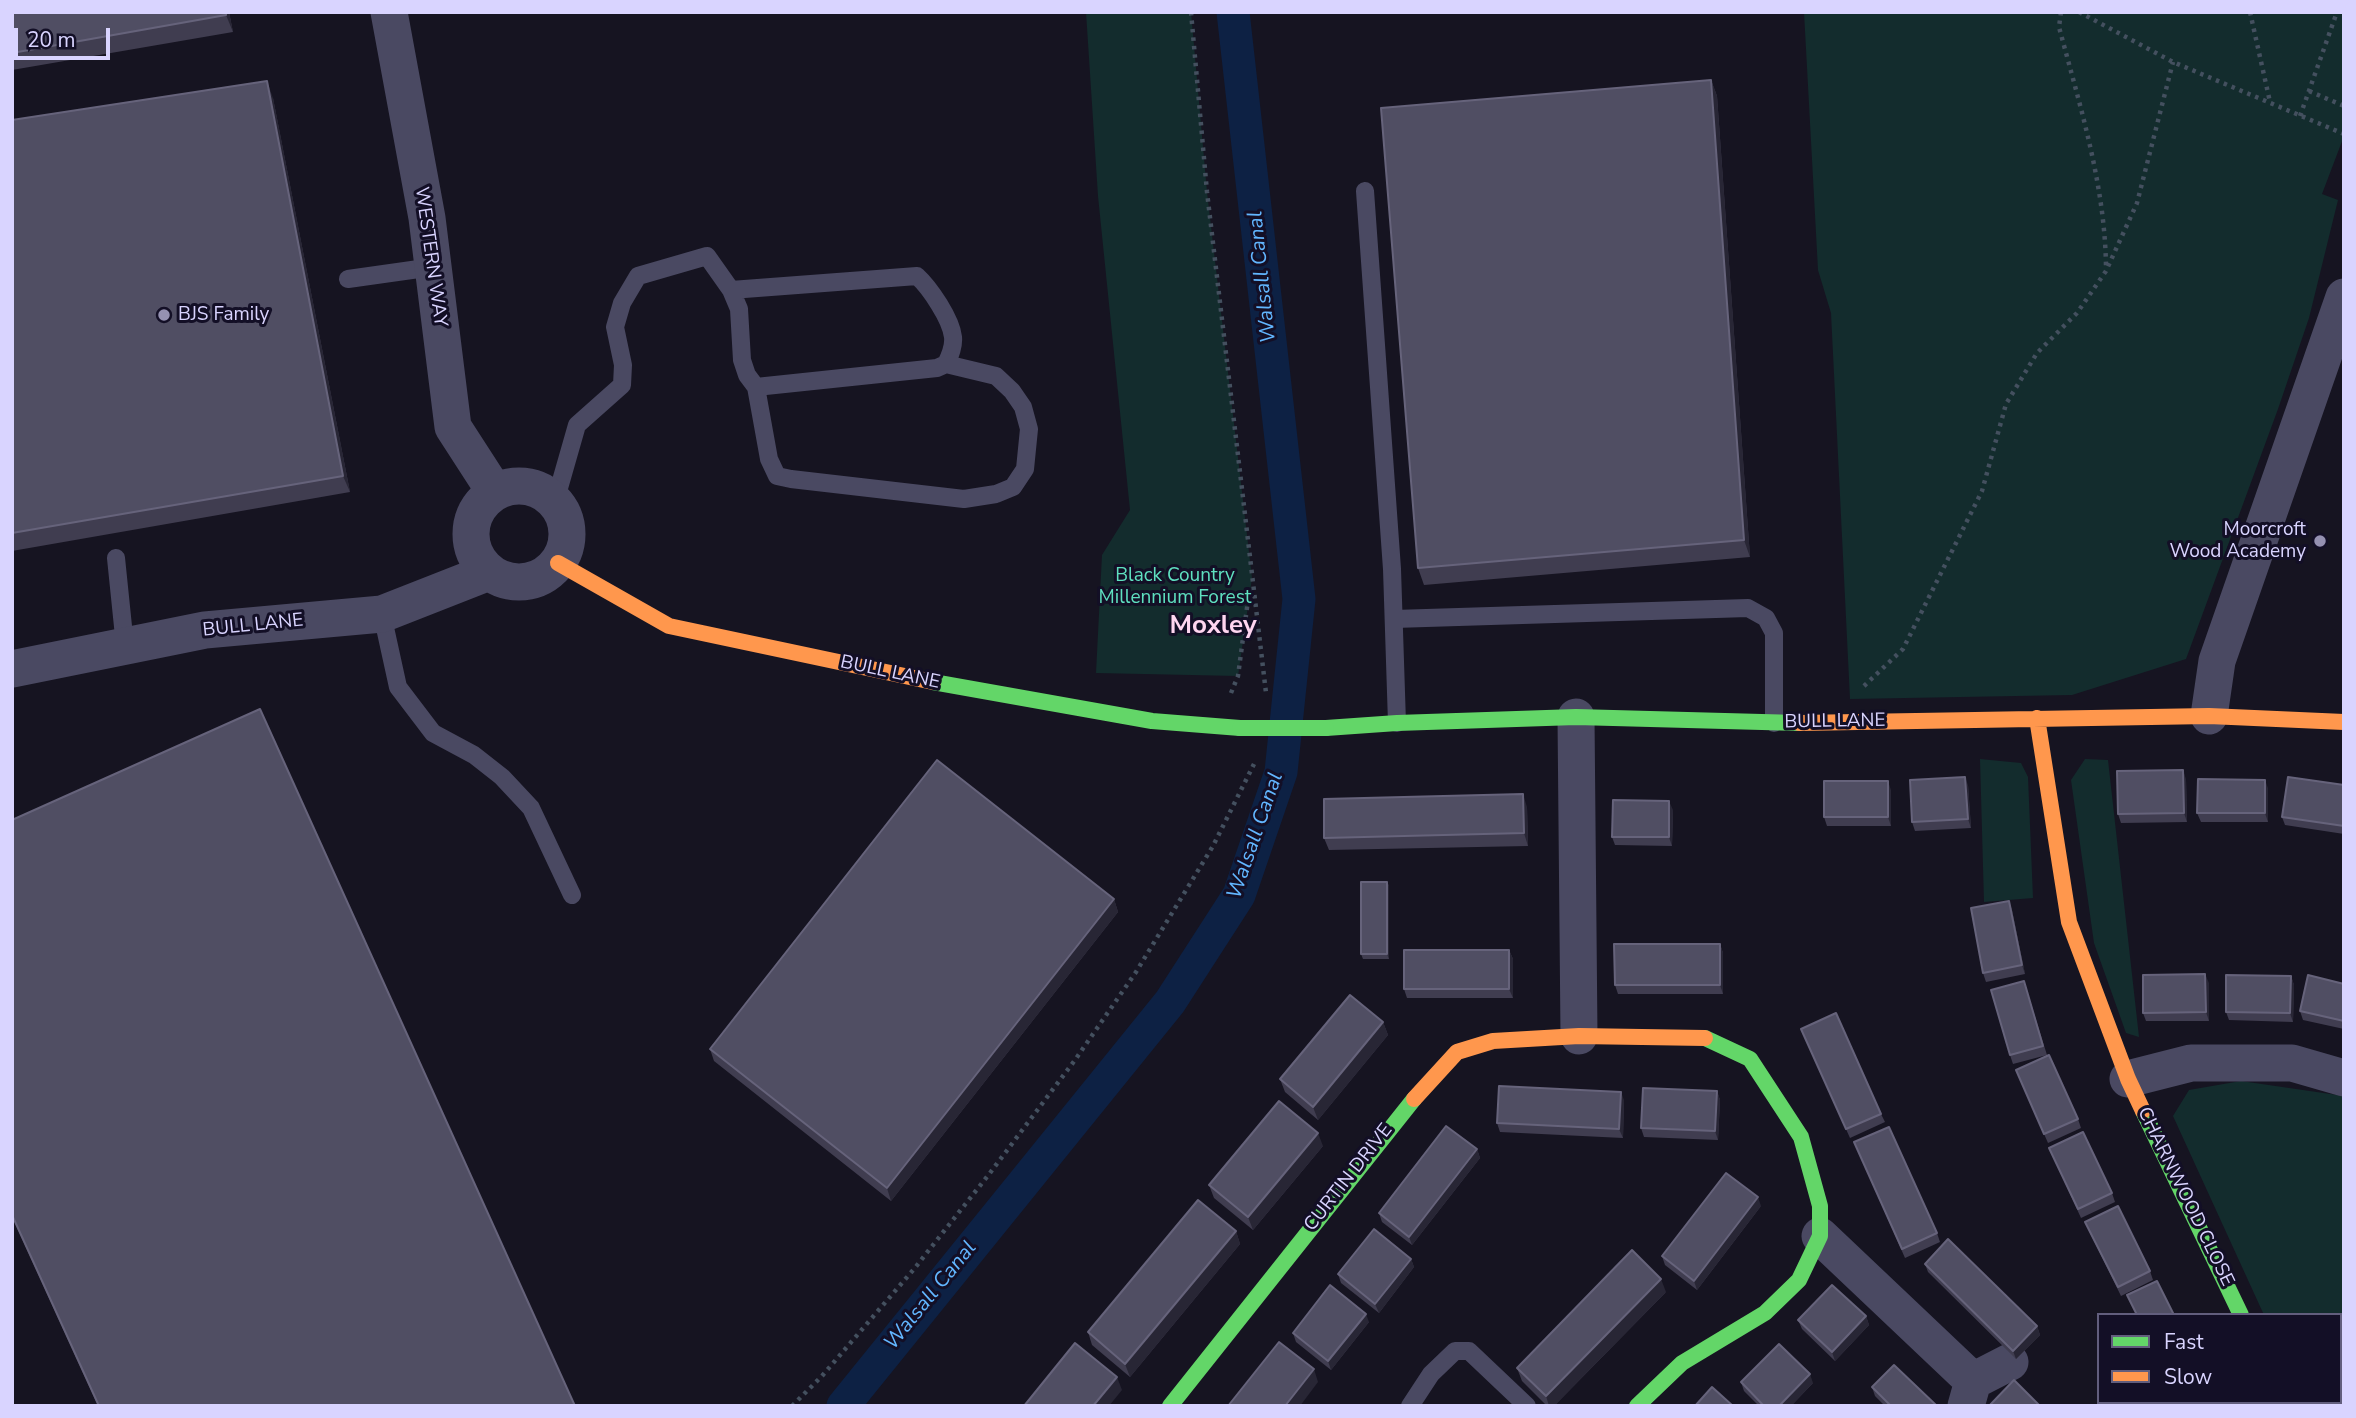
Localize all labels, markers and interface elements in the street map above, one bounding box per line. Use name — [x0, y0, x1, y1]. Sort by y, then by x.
scale bar — [18, 14, 114, 58]
text: 20 m — [27, 26, 76, 54]
street label: WESTERN WAY — [409, 186, 451, 328]
water label: Walsall Canal — [1244, 210, 1282, 344]
place label: BJS Family — [178, 304, 269, 326]
marker: BJS Family — [156, 307, 172, 323]
place label: Moorcroft Wood Academy — [2169, 519, 2306, 563]
marker: Moorcroft Wood Academy — [2312, 533, 2328, 549]
park label: Black Country Millennium Forest — [1099, 565, 1251, 609]
street label: BULL LANE — [202, 609, 304, 643]
district label: Moxley — [1169, 611, 1257, 643]
street label: BULL LANE — [838, 651, 942, 695]
street label: BULL LANE — [1784, 710, 1886, 734]
water label: Walsall Canal — [1223, 769, 1289, 903]
street label: CHARNWOOD CLOSE — [2132, 1104, 2238, 1290]
street label: CURTIN DRIVE — [1300, 1120, 1398, 1236]
water label: Walsall Canal — [880, 1237, 982, 1355]
legend — [2097, 1313, 2342, 1404]
text: Fast — [2164, 1328, 2204, 1356]
text: Slow — [2164, 1363, 2212, 1391]

